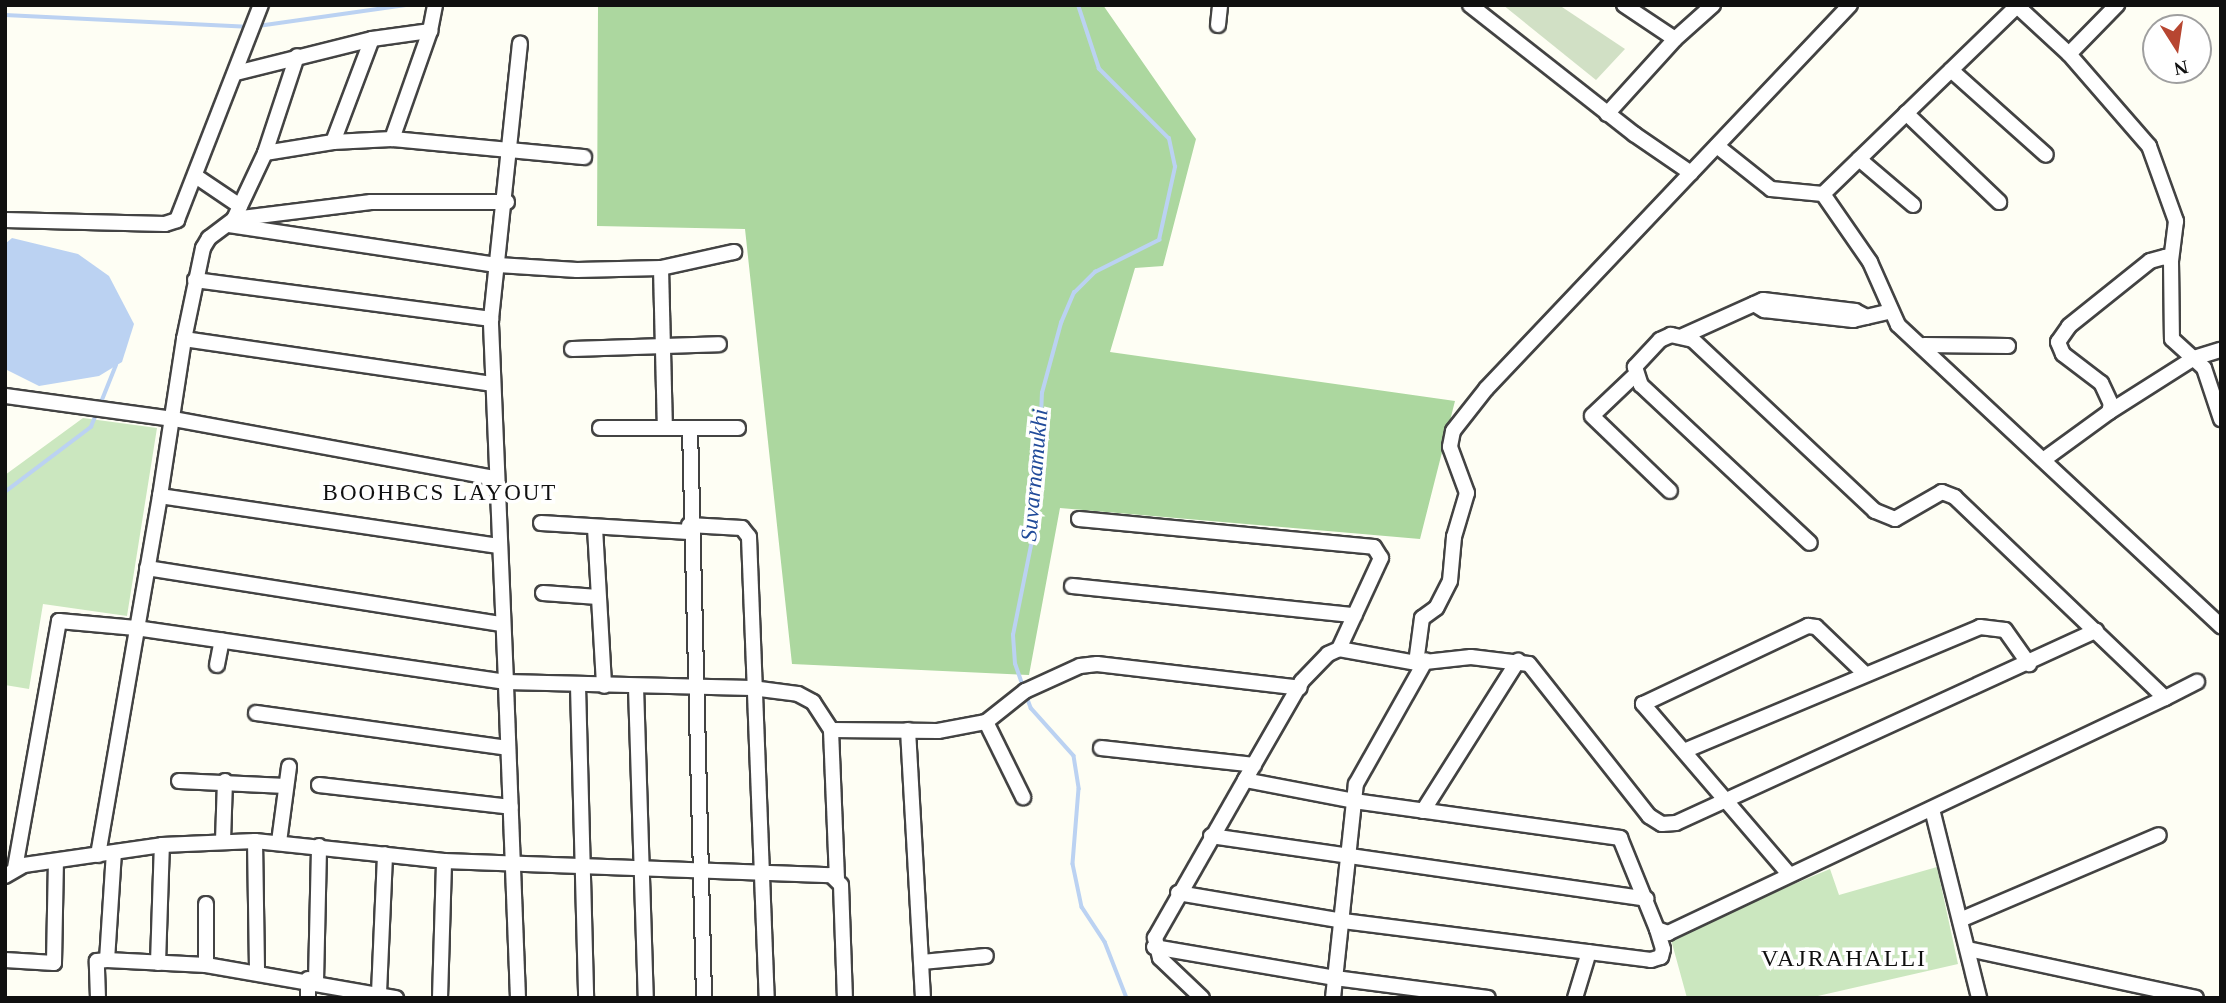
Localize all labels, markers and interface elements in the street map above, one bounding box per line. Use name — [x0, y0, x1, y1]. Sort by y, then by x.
north arrow — [2142, 14, 2212, 84]
text: N — [2172, 56, 2190, 80]
water label: Suvarnamukhi — [1015, 408, 1055, 542]
district label: BOOHBCS LAYOUT — [324, 479, 556, 507]
district label: VAJRAHALLI — [1762, 945, 1926, 973]

